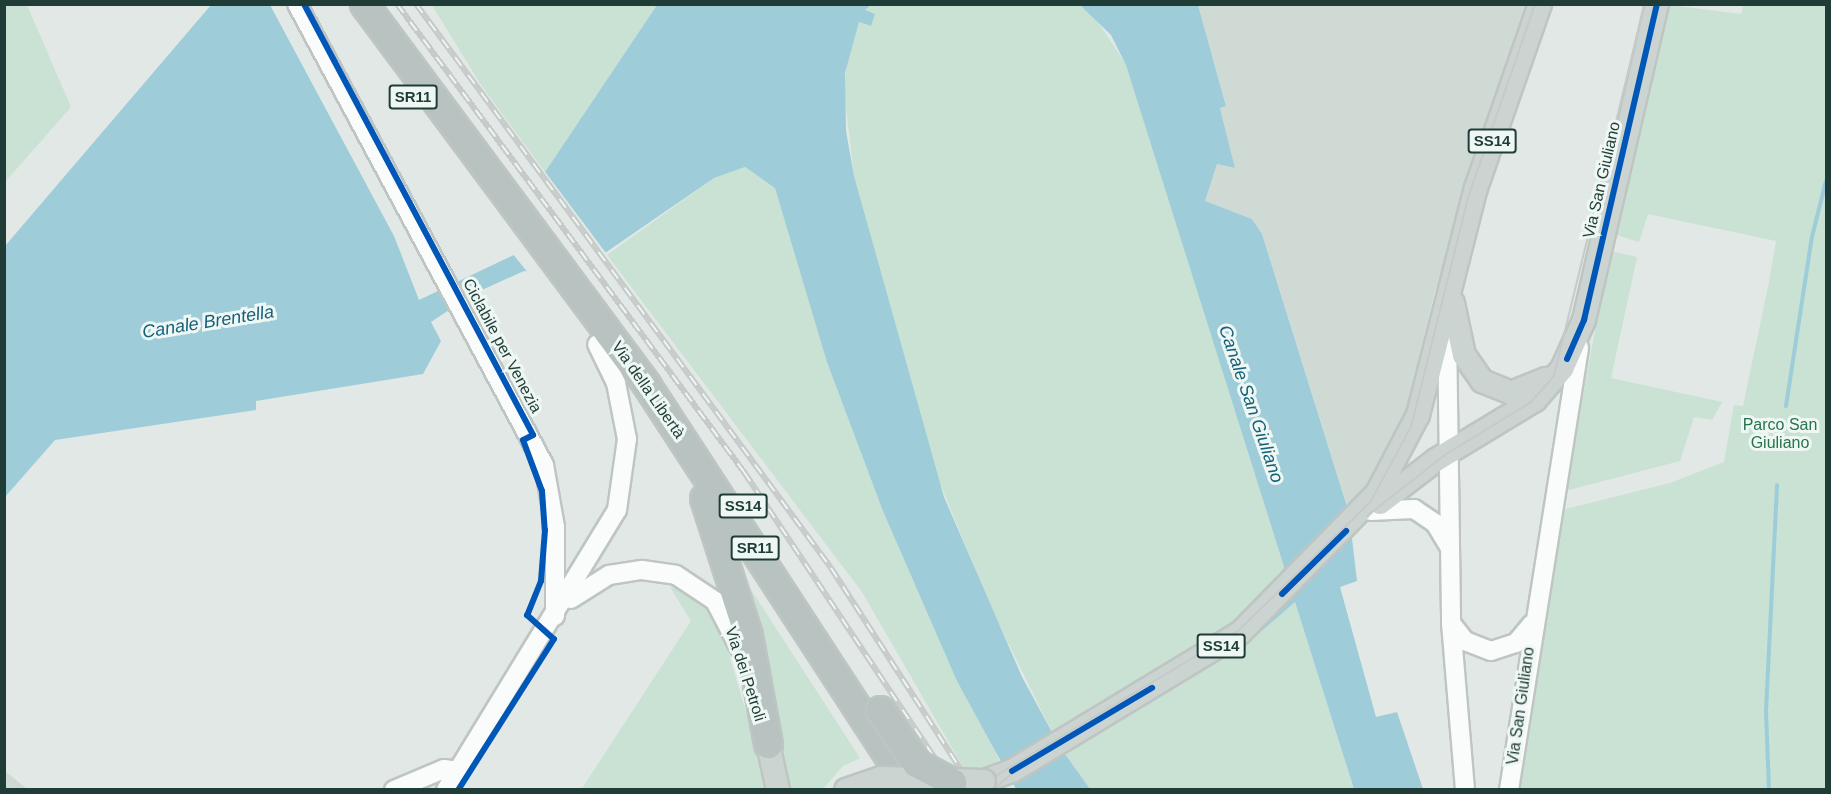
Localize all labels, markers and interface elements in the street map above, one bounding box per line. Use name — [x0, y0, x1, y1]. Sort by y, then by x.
road number: SR11 — [388, 85, 438, 109]
street label: Via San Giuliano — [1579, 120, 1625, 240]
road number: SS14 — [1466, 129, 1518, 153]
street label: Ciclabile per Venezia — [458, 276, 546, 416]
water label: Canale Brentella — [141, 301, 275, 343]
water label: Canale San Giuliano — [1214, 322, 1288, 486]
street label: Via della Libertà — [607, 338, 689, 442]
park label: Parco San Giuliano — [1743, 415, 1817, 453]
road number: SS14 — [718, 494, 768, 518]
road number: SR11 — [730, 536, 780, 560]
street label: Via dei Petroli — [721, 624, 769, 724]
road number: SS14 — [1196, 634, 1246, 658]
street label: Via San Giuliano — [1503, 646, 1539, 766]

